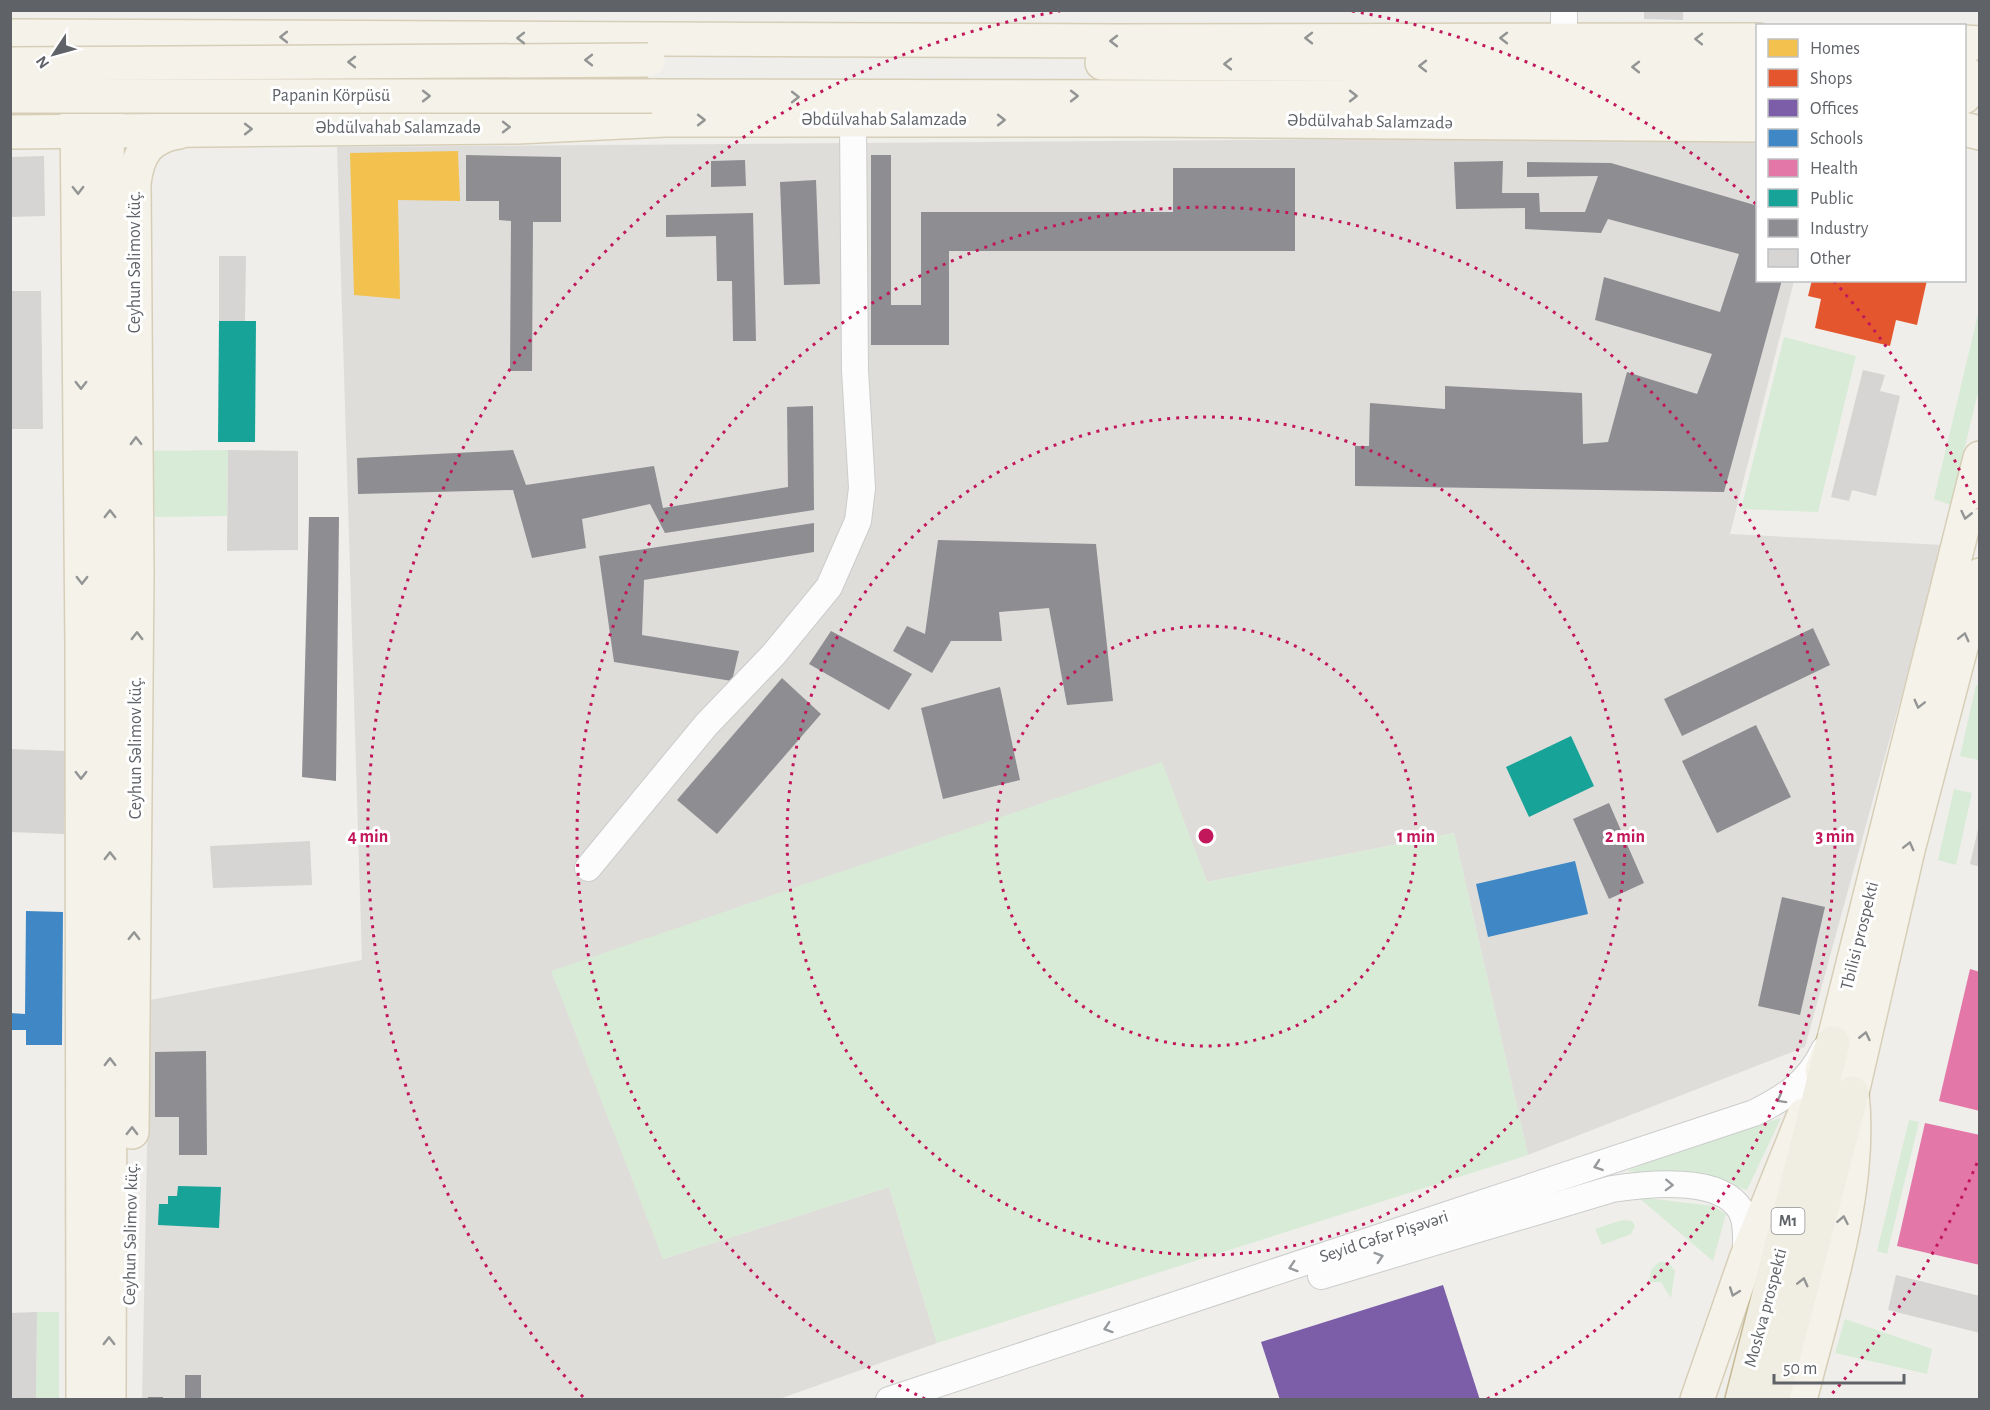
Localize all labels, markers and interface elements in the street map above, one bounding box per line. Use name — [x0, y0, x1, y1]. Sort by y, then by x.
north arrow — [24, 24, 84, 84]
legend — [1756, 24, 1966, 282]
one-way arrow — [280, 31, 289, 43]
one-way arrow — [517, 32, 526, 44]
one-way arrow — [1305, 32, 1314, 44]
one-way arrow — [1500, 32, 1509, 44]
one-way arrow — [1695, 33, 1704, 45]
one-way arrow — [1110, 35, 1119, 47]
text: Homes — [1810, 40, 1860, 58]
text: N — [33, 53, 52, 71]
one-way arrow — [585, 54, 594, 66]
one-way arrow — [348, 56, 357, 68]
one-way arrow — [1223, 58, 1232, 70]
one-way arrow — [1418, 59, 1427, 72]
one-way arrow — [1632, 61, 1641, 73]
text: Shops — [1810, 70, 1852, 88]
street label: Papanin Körpüsü — [272, 87, 390, 105]
one-way arrow — [421, 90, 430, 102]
one-way arrow — [1069, 90, 1078, 102]
one-way arrow — [1348, 90, 1357, 102]
one-way arrow — [790, 91, 799, 103]
text: Offices — [1810, 100, 1859, 118]
street label: Əbdülvahab Salamzadə — [801, 111, 967, 129]
street label: Əbdülvahab Salamzadə — [1287, 112, 1453, 132]
one-way arrow — [696, 114, 705, 126]
one-way arrow — [996, 114, 1005, 126]
street label: Əbdülvahab Salamzadə — [315, 119, 481, 137]
one-way arrow — [501, 121, 510, 133]
one-way arrow — [243, 123, 252, 135]
text: Schools — [1810, 130, 1863, 148]
text: Health — [1810, 160, 1858, 178]
one-way arrow — [72, 185, 84, 194]
text: Public — [1810, 190, 1853, 208]
street label: Ceyhun Səlimov küç. — [126, 191, 144, 333]
text: Industry — [1810, 220, 1869, 238]
text: Other — [1810, 250, 1851, 268]
one-way arrow — [74, 380, 87, 389]
one-way arrow — [130, 437, 142, 446]
one-way arrow — [104, 510, 116, 519]
one-way arrow — [1960, 510, 1973, 520]
one-way arrow — [76, 575, 88, 584]
one-way arrow — [131, 632, 143, 641]
one-way arrow — [1957, 632, 1970, 642]
street label: Ceyhun Səlimov küç. — [127, 677, 145, 819]
one-way arrow — [1913, 699, 1926, 709]
one-way arrow — [75, 770, 88, 779]
centre of rings — [1196, 826, 1216, 846]
text: 4 min — [348, 828, 388, 846]
text: 1 min — [1397, 828, 1435, 846]
text: 2 min — [1605, 828, 1645, 846]
text: 3 min — [1815, 828, 1855, 846]
one-way arrow — [1902, 841, 1914, 851]
one-way arrow — [104, 852, 117, 861]
street label: Tbilisi prospekti — [1838, 880, 1882, 992]
one-way arrow — [128, 932, 140, 941]
one-way arrow — [1858, 1031, 1871, 1041]
one-way arrow — [104, 1058, 116, 1067]
one-way arrow — [1776, 1092, 1787, 1103]
one-way arrow — [126, 1127, 139, 1136]
one-way arrow — [1593, 1158, 1604, 1171]
street label: Ceyhun Səlimov küç. — [121, 1163, 141, 1305]
one-way arrow — [1664, 1179, 1673, 1191]
street label: Seyid Cəfər Pişəvəri — [1317, 1208, 1451, 1266]
road number: M1 — [1772, 1208, 1804, 1234]
one-way arrow — [1836, 1215, 1849, 1225]
street label: Moskva prospekti — [1741, 1247, 1791, 1369]
one-way arrow — [1373, 1252, 1384, 1265]
one-way arrow — [1288, 1260, 1299, 1272]
one-way arrow — [1795, 1277, 1808, 1287]
one-way arrow — [1728, 1286, 1741, 1297]
one-way arrow — [1103, 1320, 1114, 1333]
one-way arrow — [103, 1337, 115, 1346]
scale bar — [1774, 1347, 1904, 1385]
text: 50 m — [1783, 1360, 1817, 1378]

